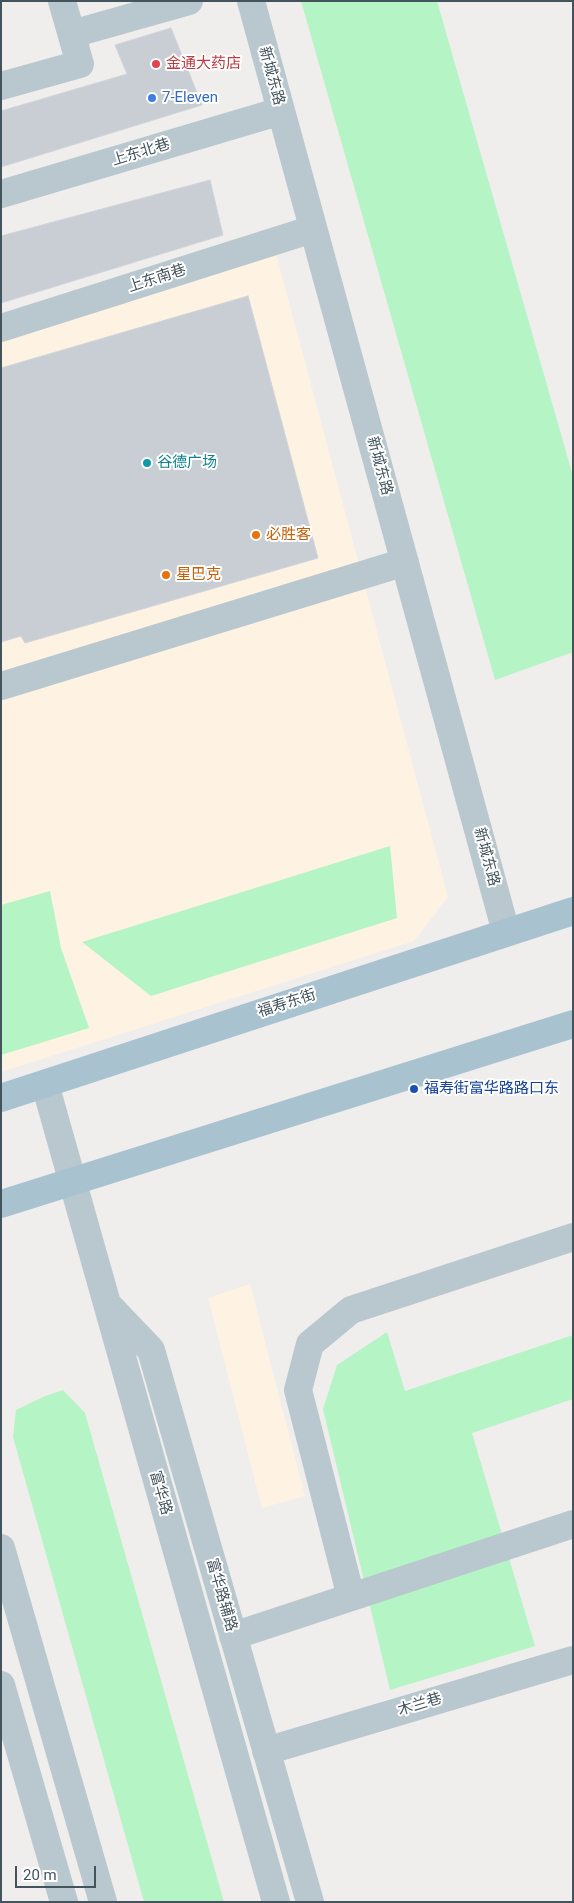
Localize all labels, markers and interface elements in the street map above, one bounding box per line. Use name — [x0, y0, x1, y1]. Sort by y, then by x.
street label: 新城东路 — [255, 45, 287, 107]
place label: 金通大药店 — [166, 55, 241, 73]
marker: 金通大药店 — [150, 58, 162, 70]
place label: 7-Eleven — [162, 89, 218, 107]
marker: 7-Eleven — [146, 92, 158, 104]
street label: 上东北巷 — [110, 136, 172, 170]
street label: 上东南巷 — [126, 261, 188, 297]
street label: 新城东路 — [363, 435, 395, 497]
place label: 谷德广场 — [157, 454, 217, 472]
marker: 谷德广场 — [141, 457, 153, 469]
place label: 必胜客 — [266, 526, 311, 544]
marker: 必胜客 — [250, 529, 262, 541]
place label: 星巴克 — [176, 566, 221, 584]
marker: 星巴克 — [160, 569, 172, 581]
street label: 新城东路 — [470, 826, 502, 888]
street label: 福寿东街 — [256, 986, 318, 1022]
place label: 福寿街富华路路口东 — [424, 1080, 559, 1098]
marker: 福寿街富华路路口东 — [408, 1083, 420, 1095]
street label: 富华路 — [145, 1469, 175, 1517]
street label: 富华路辅路 — [202, 1556, 240, 1634]
street label: 木兰巷 — [396, 1690, 444, 1720]
scale bar — [18, 1856, 99, 1888]
text: 20 m — [23, 1866, 57, 1884]

